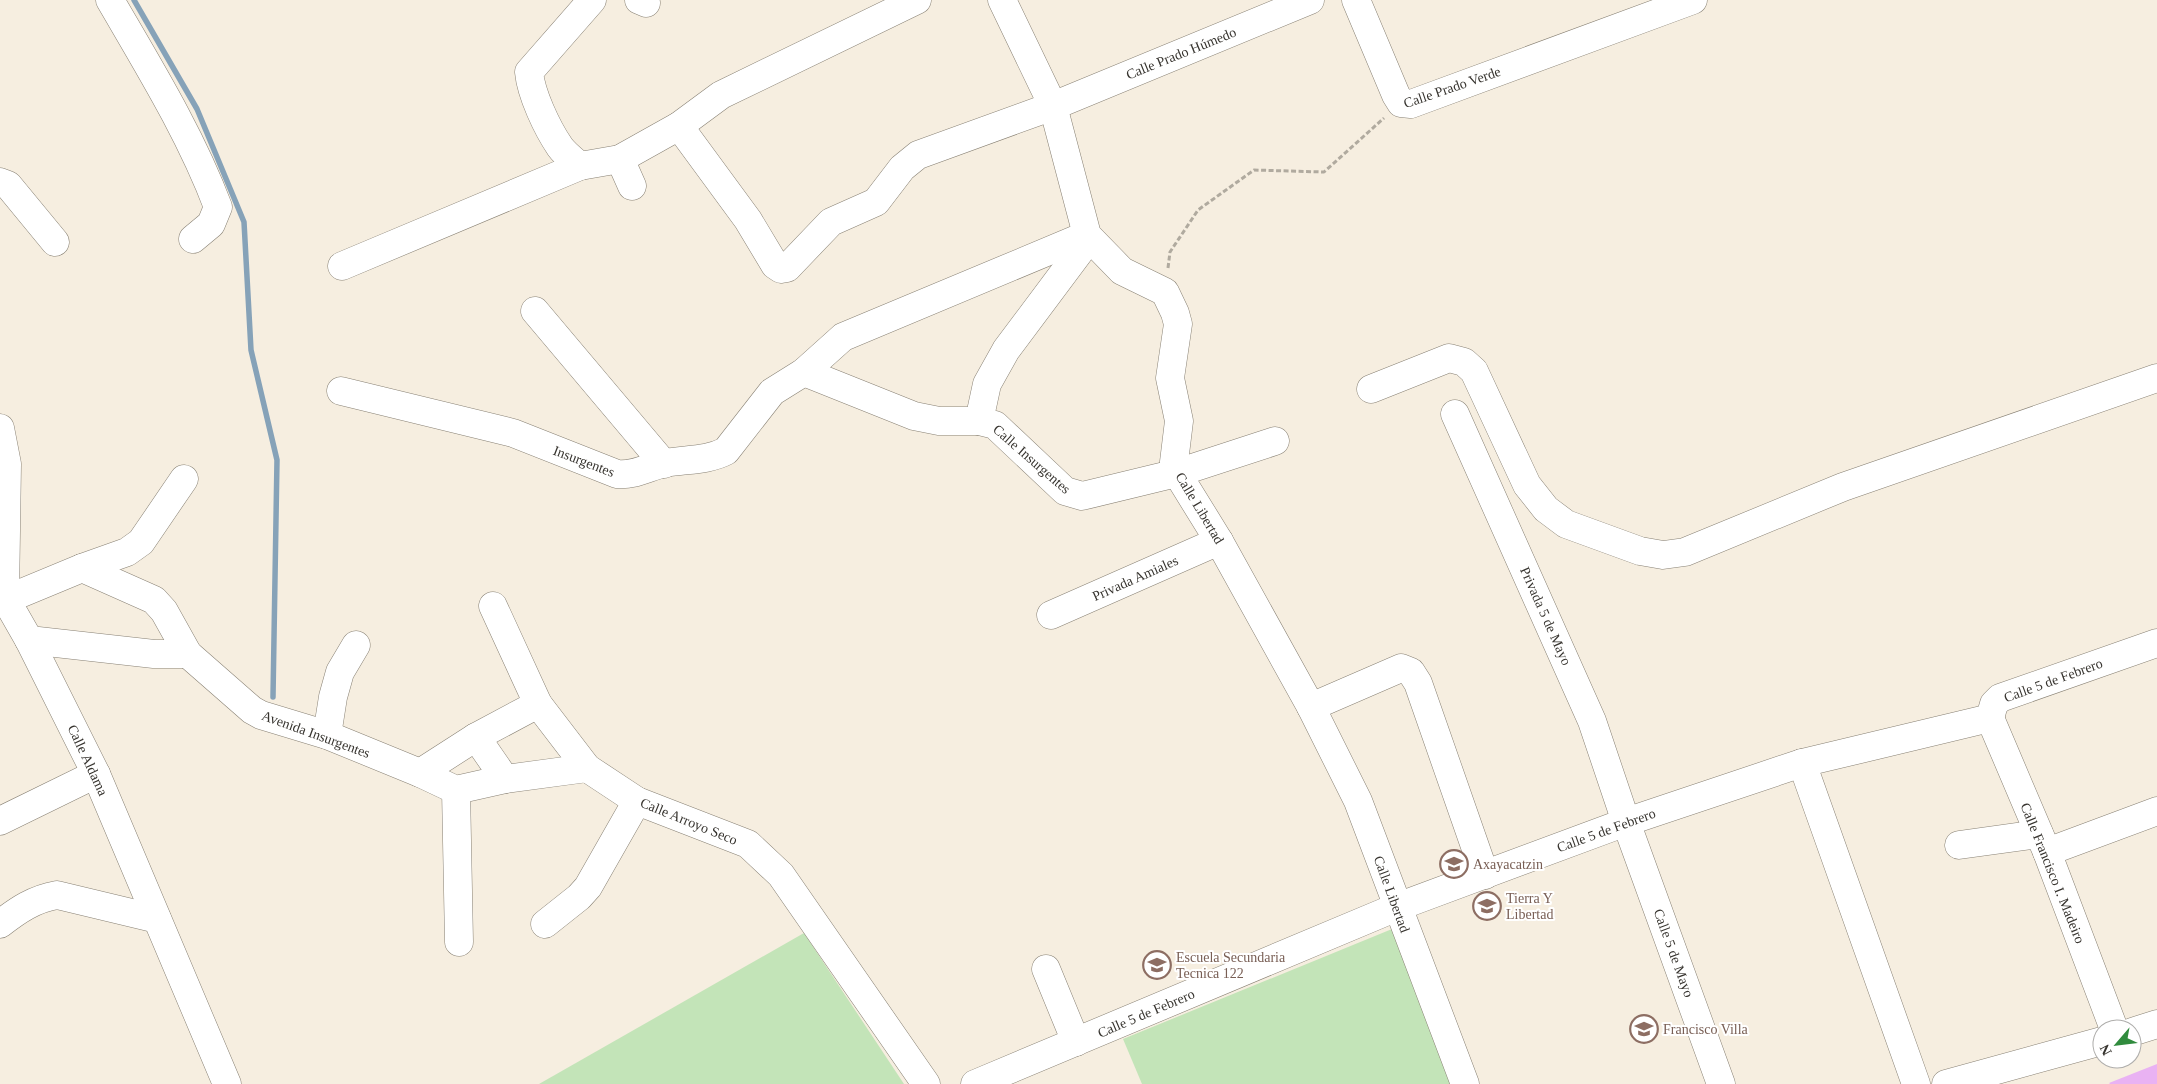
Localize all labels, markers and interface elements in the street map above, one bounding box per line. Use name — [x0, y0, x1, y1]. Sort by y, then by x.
street label: Calle Prado Húmedo — [1124, 25, 1238, 82]
street label: Calle Prado Verde — [1402, 64, 1503, 111]
street label: Calle Insurgentes — [990, 422, 1073, 497]
street label: Insurgentes — [551, 443, 617, 480]
street label: Calle Libertad — [1172, 470, 1227, 547]
street label: Privada Amiales — [1090, 553, 1180, 604]
street label: Privada 5 de Mayo — [1517, 565, 1574, 668]
street label: Calle 5 de Febrero — [2002, 656, 2105, 705]
street label: Avenida Insurgentes — [260, 708, 372, 761]
street label: Calle Aldama — [65, 722, 111, 799]
street label: Calle Arroyo Seco — [638, 795, 740, 848]
street label: Calle Francisco I. Madeiro — [2017, 801, 2088, 946]
street label: Calle 5 de Febrero — [1555, 806, 1658, 855]
school or university icon: Axayacatzin — [1439, 849, 1469, 879]
street label: Calle Libertad — [1371, 854, 1412, 935]
place label: Axayacatzin — [1473, 857, 1543, 872]
school or university icon: Tierra Y Libertad — [1472, 891, 1502, 921]
place label: Tierra Y Libertad — [1506, 891, 1553, 922]
street label: Calle 5 de Mayo — [1651, 907, 1696, 999]
school or university icon: Escuela Secundaria Tecnica 122 — [1142, 950, 1172, 980]
place label: Escuela Secundaria Tecnica 122 — [1176, 950, 1286, 981]
street label: Calle 5 de Febrero — [1095, 986, 1197, 1041]
school or university icon: Francisco Villa — [1629, 1014, 1659, 1044]
north arrow — [2092, 1019, 2142, 1069]
place label: Francisco Villa — [1663, 1022, 1749, 1037]
text: N — [2097, 1042, 2115, 1058]

